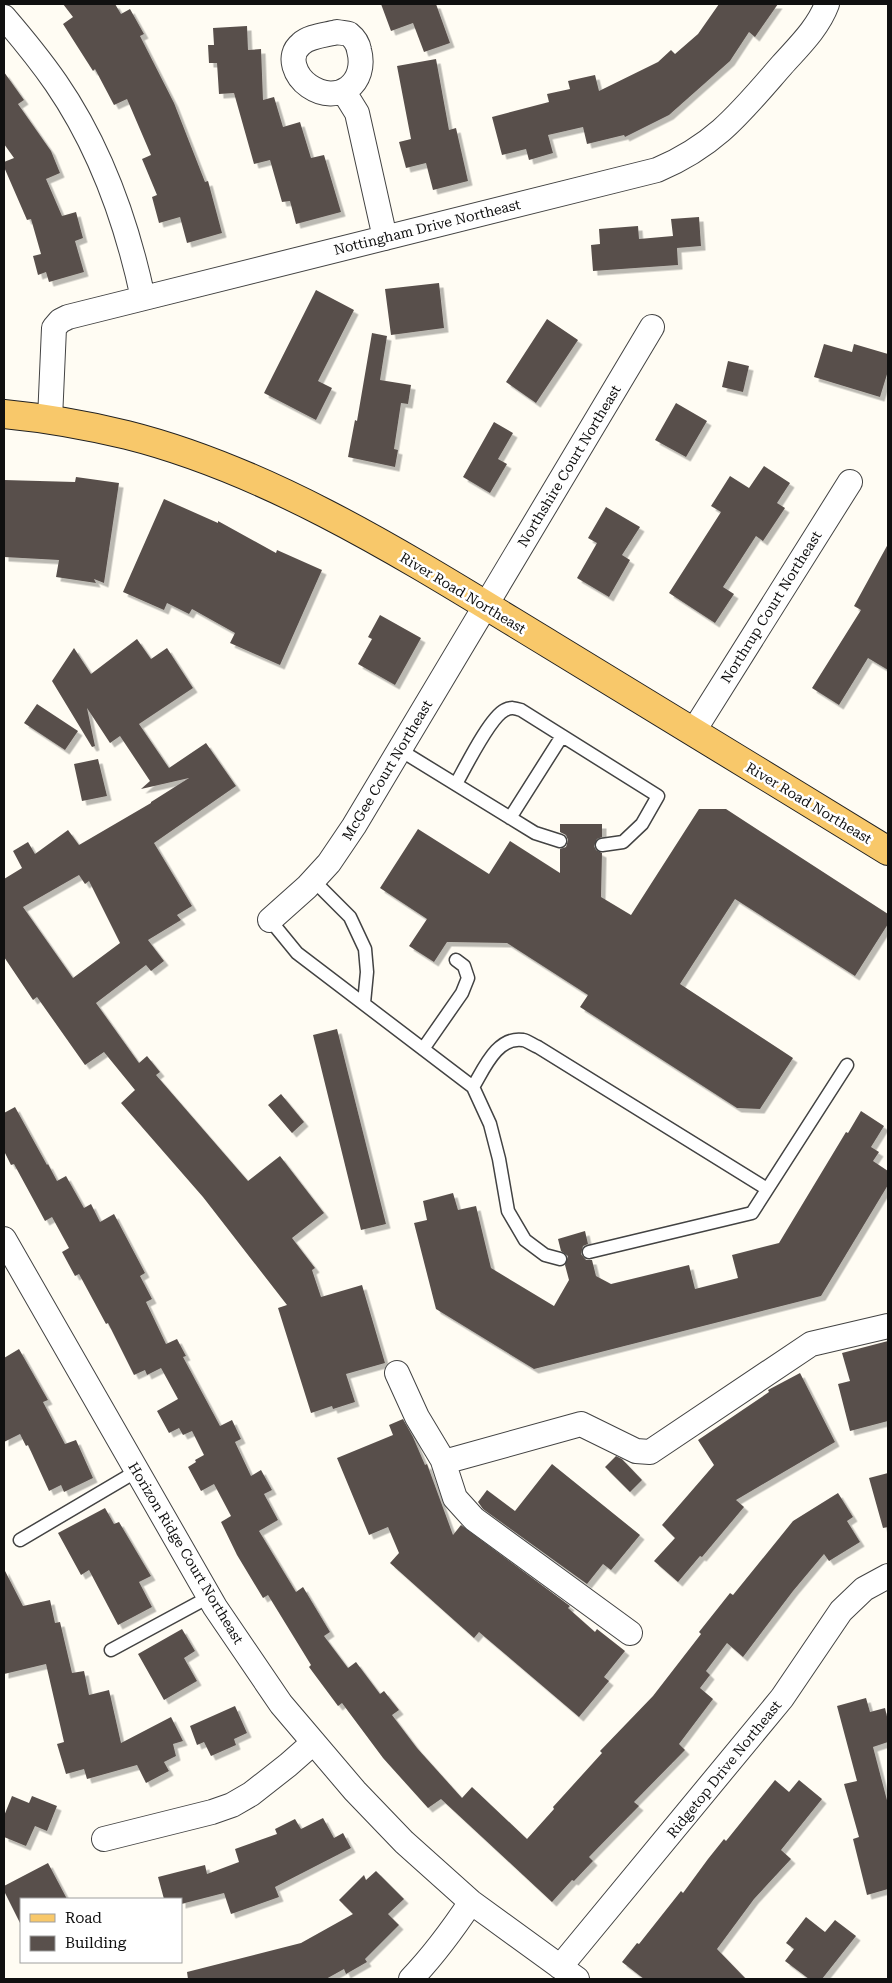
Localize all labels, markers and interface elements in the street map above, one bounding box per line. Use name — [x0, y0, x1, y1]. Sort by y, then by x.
street label: Nottingham Drive Northeast — [332, 196, 522, 258]
street label: Northshire Court Northeast — [514, 382, 624, 550]
street label: Northrup Court Northeast — [718, 528, 824, 686]
street label: River Road Northeast — [397, 549, 529, 637]
street label: McGee Court Northeast — [339, 697, 435, 843]
street label: River Road Northeast — [743, 759, 875, 847]
street label: Horizon Ridge Court Northeast — [125, 1459, 247, 1647]
street label: Ridgetop Drive Northeast — [664, 1697, 784, 1841]
legend — [20, 1898, 182, 1963]
text: Road — [65, 1909, 102, 1927]
text: Building — [65, 1934, 127, 1952]

